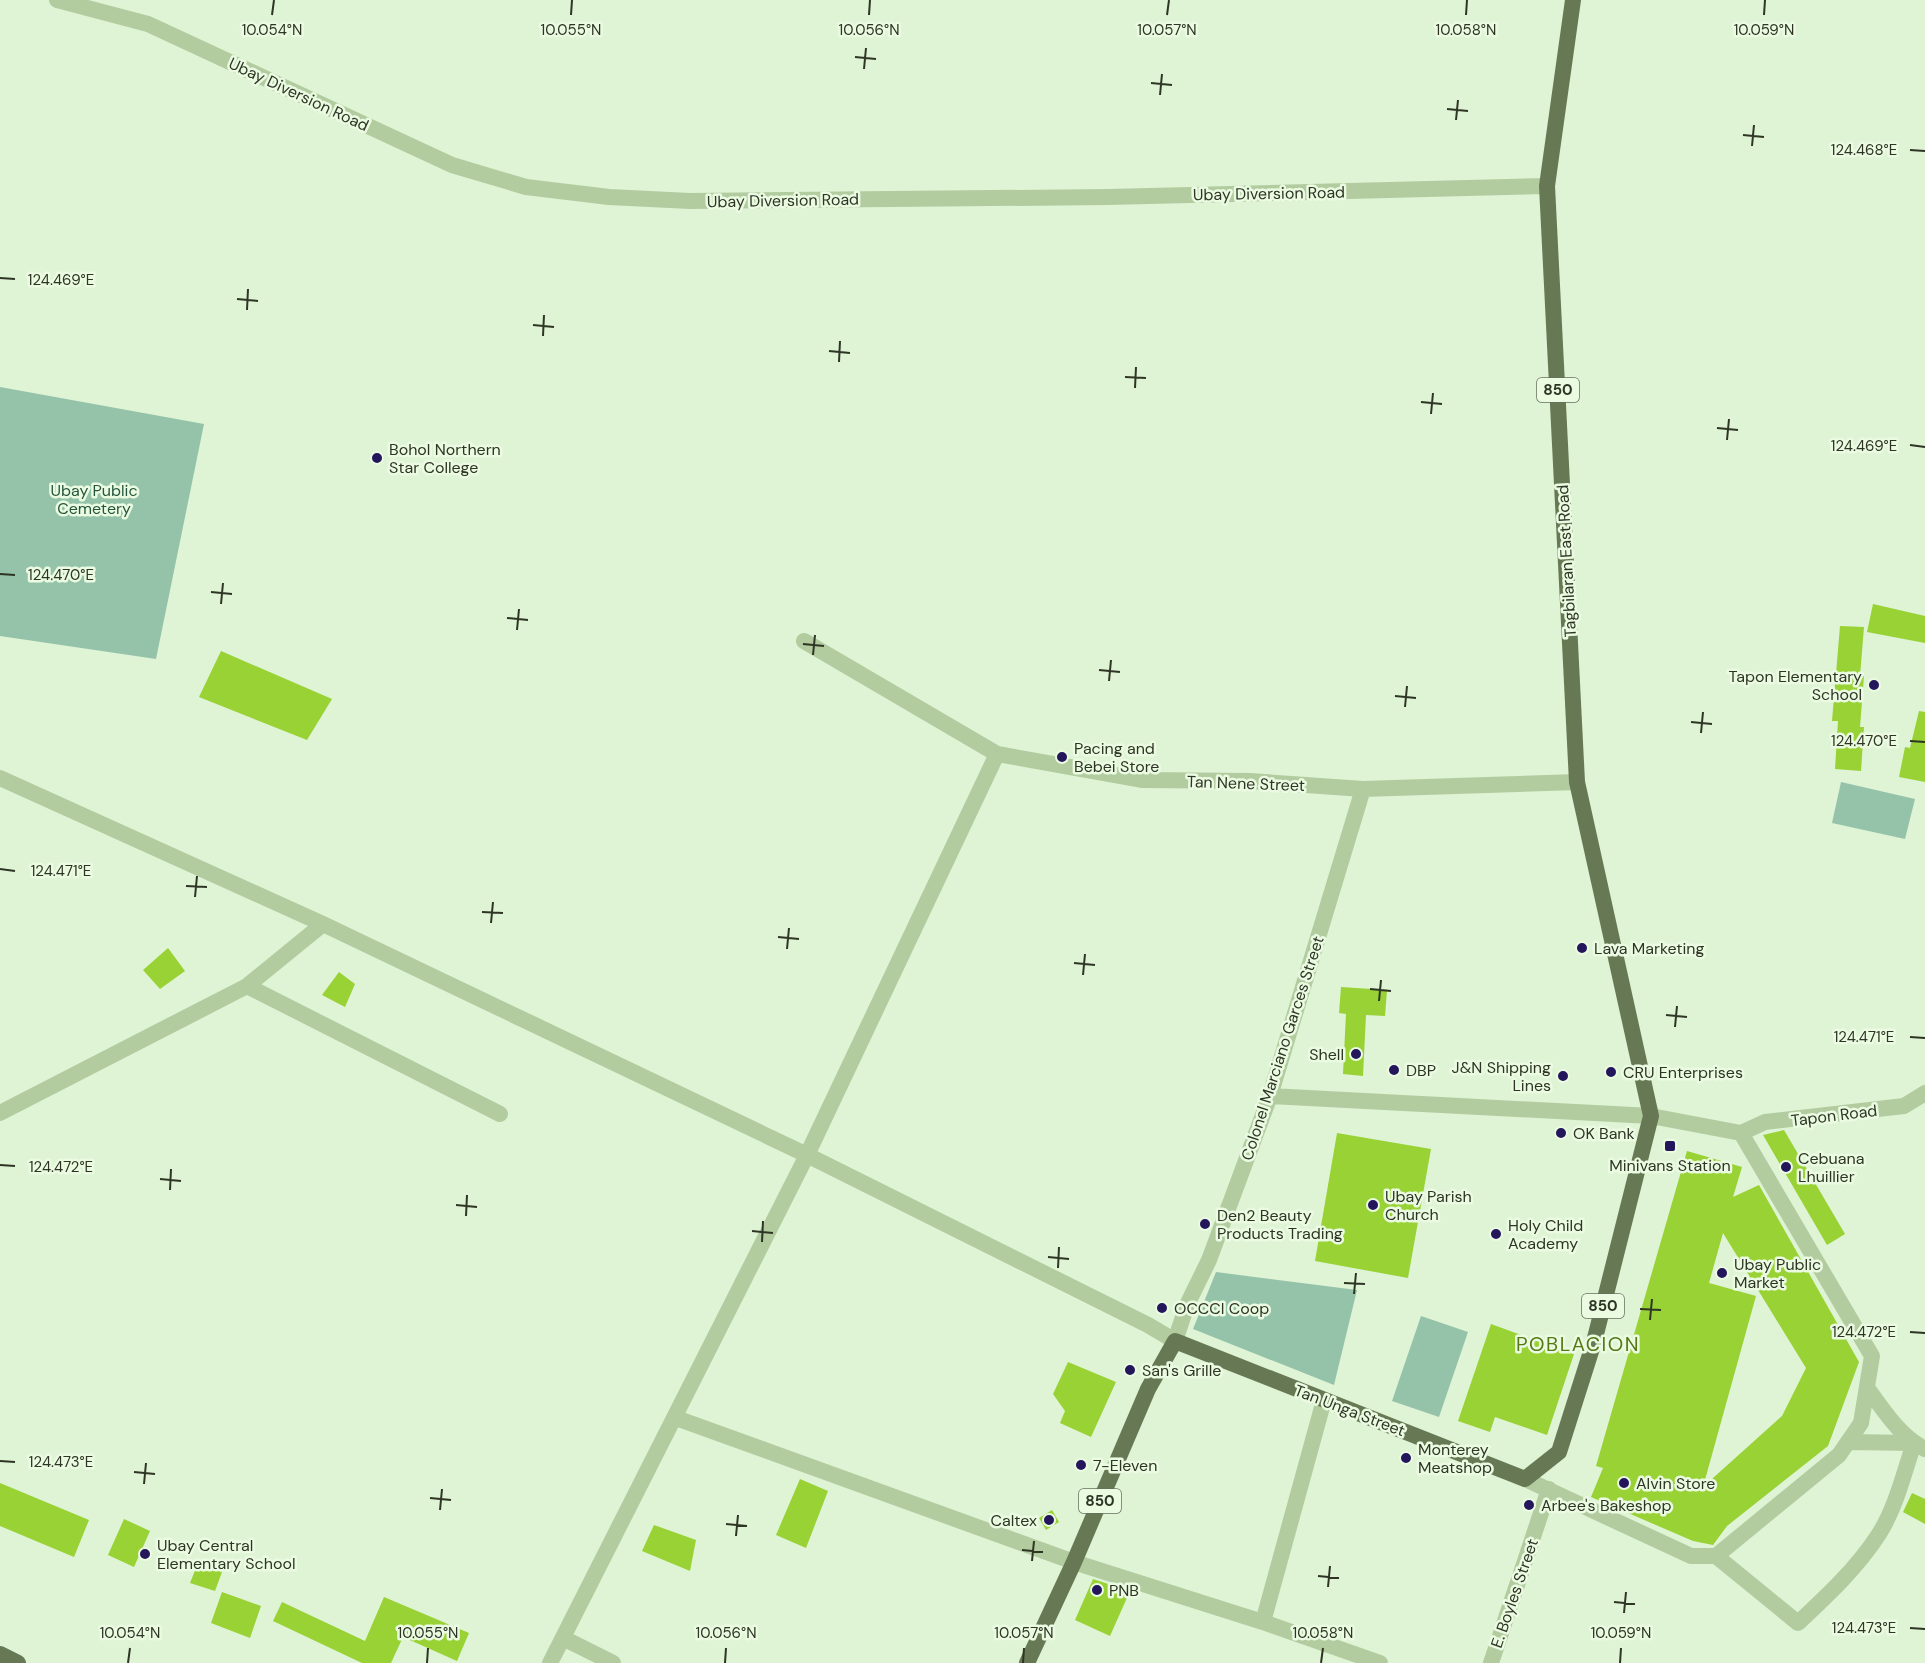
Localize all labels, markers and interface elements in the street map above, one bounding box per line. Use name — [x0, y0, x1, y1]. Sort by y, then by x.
text: 10.054°N — [242, 20, 302, 40]
text: 10.055°N — [541, 20, 601, 40]
text: 10.056°N — [838, 20, 900, 40]
text: 10.057°N — [1137, 20, 1197, 40]
text: 10.058°N — [1436, 20, 1496, 40]
text: 10.059°N — [1734, 20, 1794, 40]
street label: Ubay Diversion Road — [225, 53, 372, 136]
text: 124.468°E — [1831, 140, 1897, 160]
street label: Ubay Diversion Road — [1193, 182, 1345, 205]
street label: Ubay Diversion Road — [707, 189, 859, 212]
text: 124.469°E — [28, 270, 94, 290]
road number: 850 — [1537, 378, 1579, 402]
text: 124.469°E — [1831, 436, 1897, 456]
place label: Bohol Northern Star College — [389, 439, 501, 478]
marker: Bohol Northern Star College — [370, 451, 384, 465]
park label: Ubay Public Cemetery — [50, 480, 138, 519]
street label: Tagbilaran East Road — [1552, 484, 1581, 638]
text: 124.470°E — [28, 565, 94, 585]
place label: Tapon Elementary School — [1729, 666, 1862, 705]
marker: Tapon Elementary School — [1867, 678, 1881, 692]
text: 124.470°E — [1831, 731, 1897, 751]
place label: Pacing and Bebei Store — [1074, 738, 1159, 777]
marker: Pacing and Bebei Store — [1055, 750, 1069, 764]
street label: Tan Nene Street — [1187, 771, 1305, 796]
text: 124.471°E — [31, 861, 91, 881]
street label: Colonel Marciano Garces Street — [1236, 933, 1329, 1163]
place label: Lava Marketing — [1594, 938, 1705, 959]
marker: Lava Marketing — [1575, 941, 1589, 955]
text: 124.471°E — [1834, 1027, 1894, 1047]
place label: Shell — [1309, 1044, 1344, 1065]
marker: Shell — [1349, 1047, 1363, 1061]
place label: J&N Shipping Lines — [1452, 1057, 1551, 1096]
place label: DBP — [1406, 1060, 1436, 1081]
place label: CRU Enterprises — [1623, 1062, 1743, 1083]
marker: DBP — [1387, 1063, 1401, 1077]
marker: CRU Enterprises — [1604, 1065, 1618, 1079]
marker: J&N Shipping Lines — [1556, 1069, 1570, 1083]
street label: Tapon Road — [1790, 1100, 1878, 1131]
place label: OK Bank — [1573, 1123, 1635, 1144]
marker: OK Bank — [1554, 1126, 1568, 1140]
marker: Minivans Station — [1663, 1139, 1677, 1153]
place label: Cebuana Lhuillier — [1798, 1148, 1864, 1187]
place label: Minivans Station — [1609, 1155, 1731, 1176]
text: 124.472°E — [29, 1157, 93, 1177]
marker: Cebuana Lhuillier — [1779, 1160, 1793, 1174]
place label: Ubay Parish Church — [1385, 1186, 1472, 1225]
marker: Ubay Parish Church — [1366, 1198, 1380, 1212]
place label: Den2 Beauty Products Trading — [1217, 1205, 1343, 1244]
place label: Holy Child Academy — [1508, 1215, 1583, 1254]
marker: Den2 Beauty Products Trading — [1198, 1217, 1212, 1231]
marker: Holy Child Academy — [1489, 1227, 1503, 1241]
place label: Ubay Public Market — [1734, 1254, 1821, 1293]
marker: Ubay Public Market — [1715, 1266, 1729, 1280]
road number: 850 — [1582, 1294, 1624, 1318]
place label: OCCCI Coop — [1174, 1298, 1269, 1319]
marker: OCCCI Coop — [1155, 1301, 1169, 1315]
text: 124.472°E — [1832, 1322, 1896, 1342]
district label: POBLACION — [1516, 1331, 1640, 1357]
place label: San's Grille — [1142, 1360, 1221, 1381]
marker: San's Grille — [1123, 1363, 1137, 1377]
street label: Tan Unga Street — [1292, 1380, 1408, 1441]
place label: Monterey Meatshop — [1418, 1439, 1492, 1478]
marker: Monterey Meatshop — [1399, 1451, 1413, 1465]
text: 124.473°E — [29, 1452, 93, 1472]
place label: 7-Eleven — [1093, 1455, 1157, 1476]
marker: 7-Eleven — [1074, 1458, 1088, 1472]
place label: Alvin Store — [1636, 1473, 1715, 1494]
marker: Alvin Store — [1617, 1476, 1631, 1490]
road number: 850 — [1079, 1489, 1121, 1513]
place label: Arbee's Bakeshop — [1541, 1495, 1672, 1516]
marker: Arbee's Bakeshop — [1522, 1498, 1536, 1512]
place label: Caltex — [991, 1510, 1037, 1531]
marker: Caltex — [1042, 1513, 1056, 1527]
place label: Ubay Central Elementary School — [157, 1535, 295, 1574]
street label: E. Boyles Street — [1486, 1536, 1543, 1651]
marker: Ubay Central Elementary School — [138, 1547, 152, 1561]
place label: PNB — [1109, 1580, 1139, 1601]
marker: PNB — [1090, 1583, 1104, 1597]
text: 124.473°E — [1832, 1618, 1896, 1638]
text: 10.054°N — [100, 1623, 160, 1643]
text: 10.055°N — [398, 1623, 458, 1643]
text: 10.056°N — [695, 1623, 757, 1643]
text: 10.057°N — [994, 1623, 1054, 1643]
text: 10.058°N — [1293, 1623, 1353, 1643]
text: 10.059°N — [1591, 1623, 1651, 1643]

